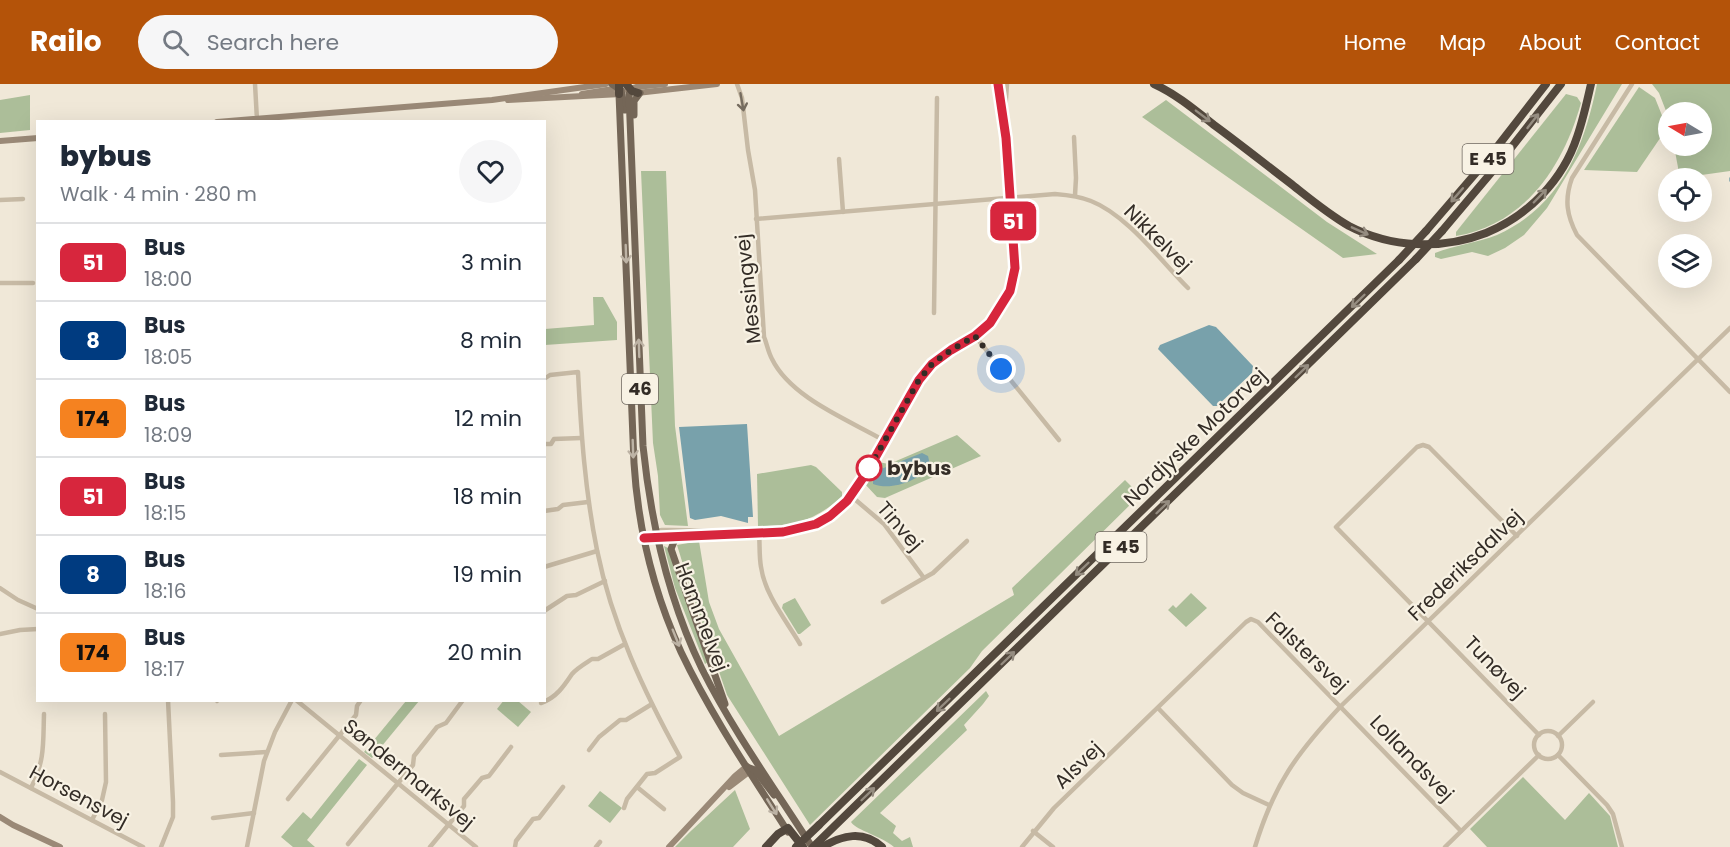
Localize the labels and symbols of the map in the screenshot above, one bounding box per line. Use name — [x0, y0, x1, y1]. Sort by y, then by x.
one-way arrow — [737, 92, 748, 111]
north arrow — [1658, 102, 1712, 156]
one-way arrow — [1195, 109, 1211, 122]
one-way arrow — [1526, 113, 1539, 129]
road number: E 45 — [1462, 144, 1514, 174]
one-way arrow — [1450, 187, 1464, 202]
one-way arrow — [1533, 189, 1547, 204]
street label: Nikkelvej — [1118, 198, 1198, 278]
line badge: 51 — [986, 202, 1040, 240]
one-way arrow — [1351, 225, 1369, 237]
street label: Messingvej — [728, 233, 768, 345]
one-way arrow — [620, 243, 632, 263]
one-way arrow — [1350, 294, 1365, 309]
one-way arrow — [633, 338, 644, 358]
your location — [986, 354, 1016, 384]
street label: Nordjyske Motorvej — [1117, 361, 1273, 513]
one-way arrow — [1295, 364, 1310, 379]
road number: 46 — [622, 374, 658, 404]
one-way arrow — [628, 438, 639, 458]
place label: bybus — [887, 454, 951, 482]
marker: bybus — [856, 455, 882, 481]
street label: Tinvej — [871, 495, 929, 557]
one-way arrow — [1155, 500, 1170, 515]
street label: Frederiksdalvej — [1401, 503, 1529, 627]
road number: E 45 — [1096, 532, 1146, 562]
street label: Hammelvej — [668, 559, 736, 675]
one-way arrow — [1075, 562, 1090, 576]
street label: Falstersvej — [1259, 605, 1355, 699]
one-way arrow — [671, 628, 682, 647]
street label: Tunøvej — [1458, 629, 1532, 705]
one-way arrow — [1000, 651, 1015, 665]
one-way arrow — [935, 698, 950, 712]
street label: Lollandsvej — [1364, 709, 1460, 807]
street label: Søndermarksvej — [337, 712, 481, 836]
street label: Alsvej — [1048, 735, 1108, 795]
street label: Horsensvej — [24, 758, 134, 834]
one-way arrow — [860, 787, 875, 801]
one-way arrow — [767, 798, 779, 815]

